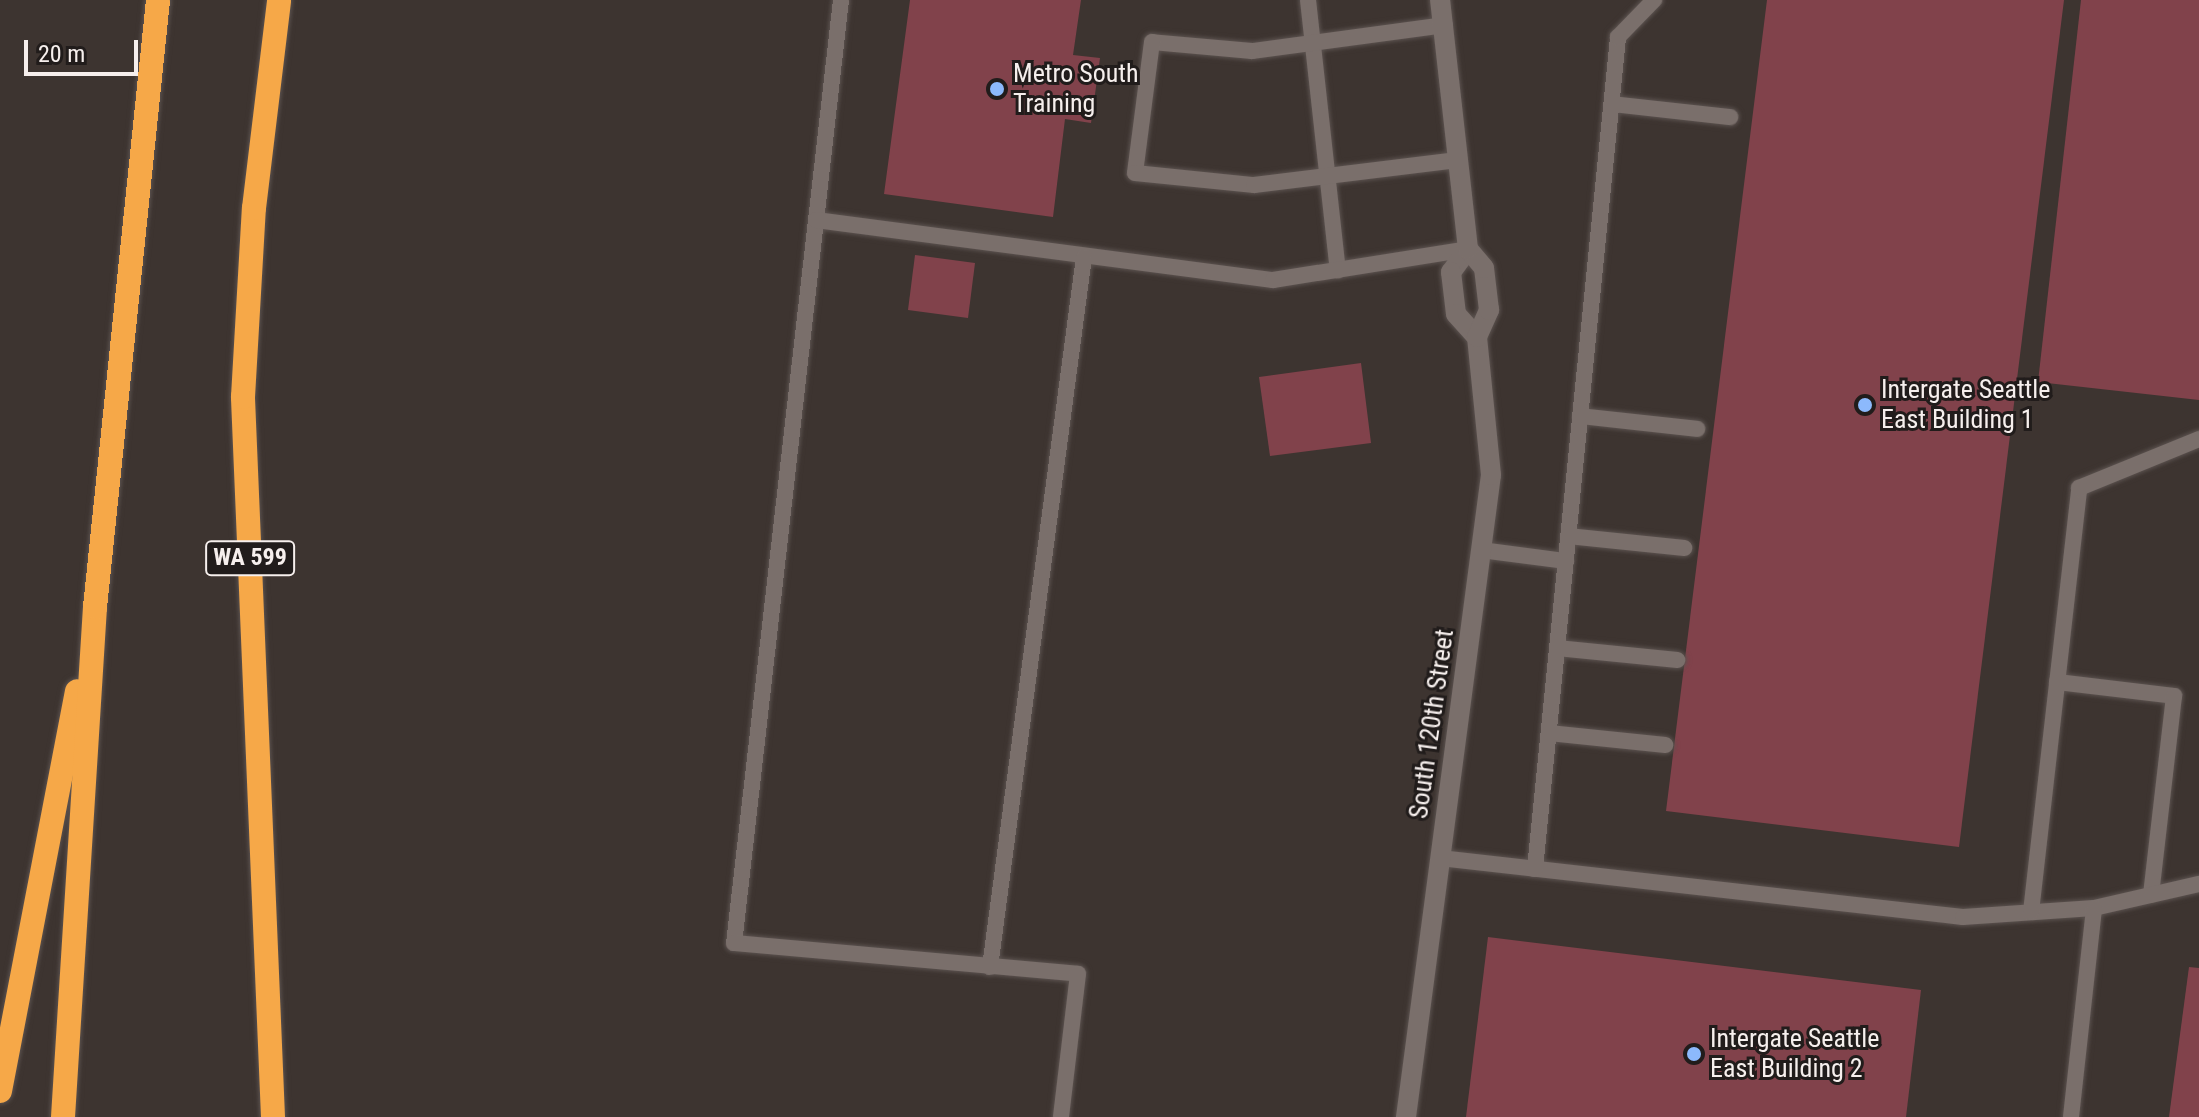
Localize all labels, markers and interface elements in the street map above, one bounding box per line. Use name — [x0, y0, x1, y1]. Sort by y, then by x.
scale bar — [28, 24, 142, 74]
text: 20 m — [38, 40, 85, 68]
place label: Metro South Training — [1013, 58, 1139, 120]
marker: Metro South Training — [988, 80, 1006, 98]
place label: Intergate Seattle East Building 1 — [1881, 374, 2050, 436]
marker: Intergate Seattle East Building 1 — [1856, 396, 1874, 414]
road number: WA 599 — [204, 538, 296, 578]
street label: South 120th Street — [1403, 627, 1461, 821]
place label: Intergate Seattle East Building 2 — [1710, 1023, 1879, 1084]
marker: Intergate Seattle East Building 2 — [1685, 1045, 1703, 1063]

